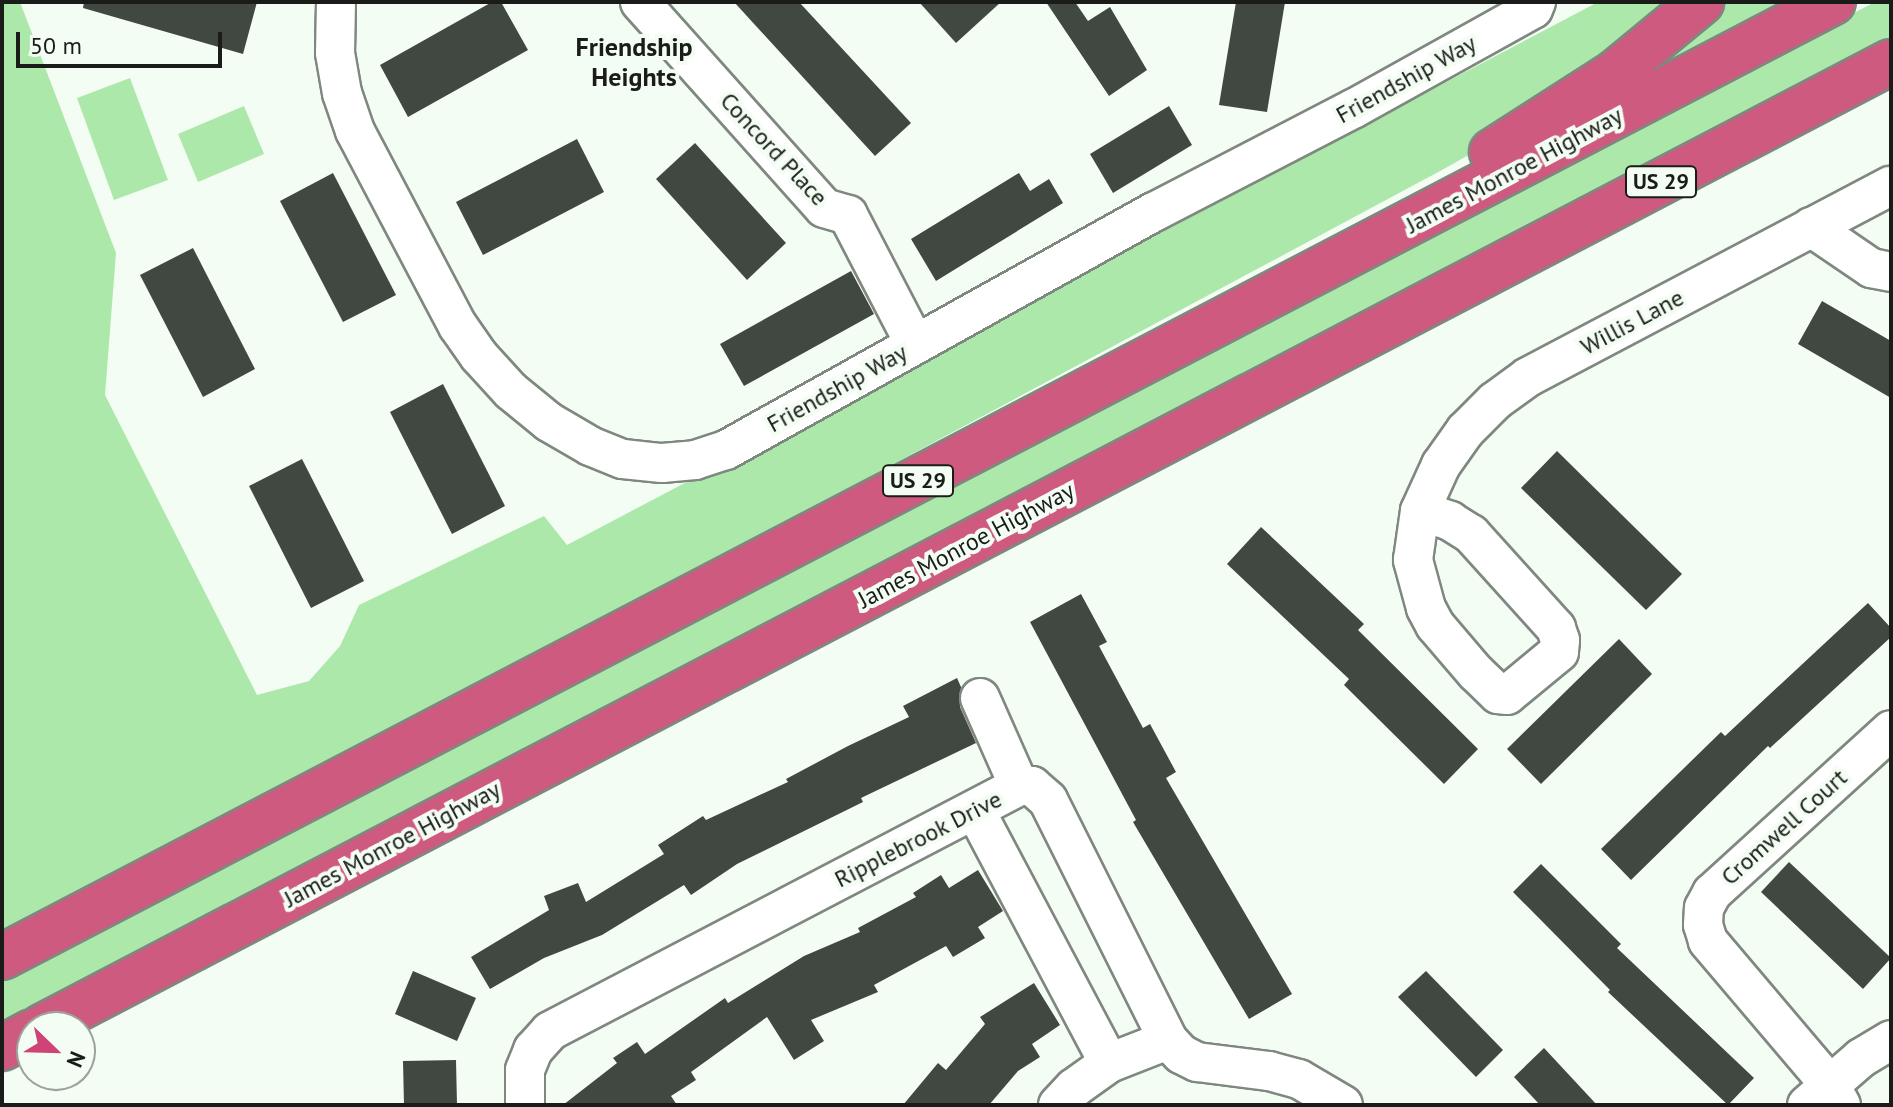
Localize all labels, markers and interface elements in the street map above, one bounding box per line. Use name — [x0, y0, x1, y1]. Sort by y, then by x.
scale bar — [20, 16, 226, 66]
street label: Friendship Way — [1331, 29, 1481, 129]
text: 50 m — [30, 30, 82, 61]
district label: Friendship Heights — [576, 31, 692, 92]
street label: Concord Place — [714, 86, 834, 212]
street label: James Monroe Highway — [1401, 101, 1627, 239]
road number: US 29 — [1625, 164, 1697, 200]
street label: Willis Lane — [1576, 283, 1688, 361]
street label: Friendship Way — [762, 338, 912, 438]
road number: US 29 — [882, 463, 954, 499]
street label: James Monroe Highway — [853, 476, 1079, 614]
street label: Cromwell Court — [1715, 763, 1853, 891]
street label: James Monroe Highway — [279, 775, 505, 913]
street label: Ripplebrook Drive — [829, 784, 1007, 894]
north arrow — [16, 1011, 96, 1091]
text: N — [61, 1047, 92, 1072]

